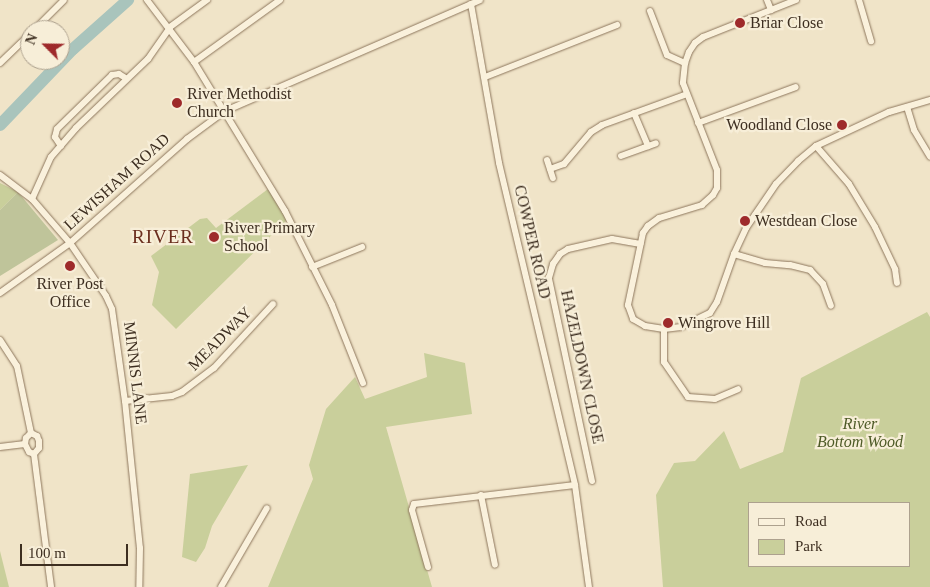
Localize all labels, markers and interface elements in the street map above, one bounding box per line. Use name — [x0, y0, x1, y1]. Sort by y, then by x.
place label: Briar Close — [750, 13, 823, 33]
marker: Briar Close — [734, 17, 746, 29]
north arrow — [20, 20, 70, 70]
text: N — [23, 32, 41, 47]
place label: River Methodist Church — [187, 84, 291, 122]
marker: River Methodist Church — [171, 97, 183, 109]
place label: Woodland Close — [726, 115, 832, 135]
marker: Woodland Close — [836, 119, 848, 131]
street label: LEWISHAM ROAD — [60, 130, 174, 234]
street label: COWPER ROAD — [510, 183, 554, 301]
place label: Westdean Close — [755, 211, 857, 231]
marker: Westdean Close — [739, 215, 751, 227]
place label: River Primary School — [224, 218, 315, 256]
district label: RIVER — [131, 226, 195, 248]
marker: River Primary School — [208, 231, 220, 243]
marker: River Post Office — [64, 260, 76, 272]
place label: River Post Office — [36, 274, 104, 312]
street label: HAZELDOWN CLOSE — [556, 288, 608, 446]
street label: MEADWAY — [184, 303, 256, 375]
place label: Wingrove Hill — [678, 313, 770, 333]
marker: Wingrove Hill — [662, 317, 674, 329]
street label: MINNIS LANE — [119, 320, 151, 426]
park label: River Bottom Wood — [817, 414, 903, 452]
legend — [748, 502, 910, 567]
text: Road — [795, 513, 827, 529]
scale bar — [22, 534, 130, 566]
text: Park — [795, 538, 823, 554]
text: 100 m — [28, 545, 66, 561]

